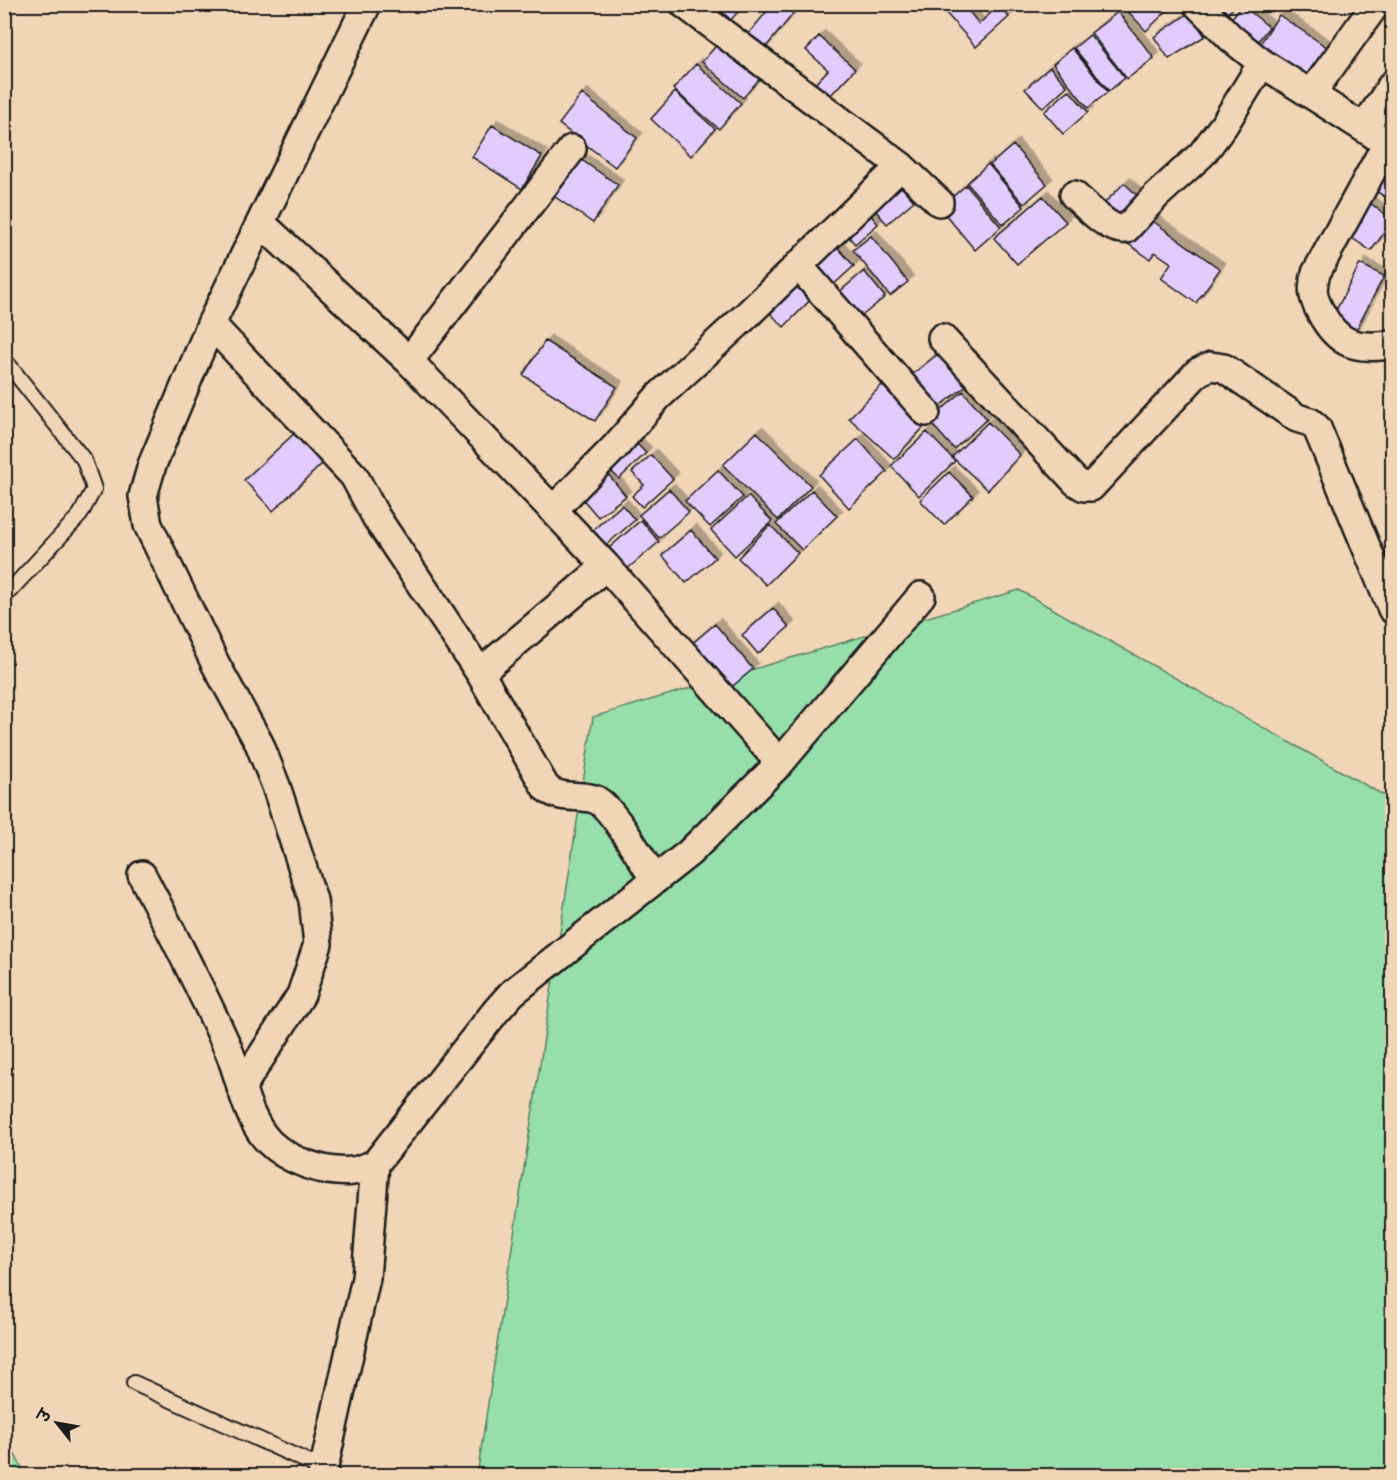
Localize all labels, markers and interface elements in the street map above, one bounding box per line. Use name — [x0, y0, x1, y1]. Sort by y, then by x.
north arrow — [27, 1393, 87, 1453]
text: उ — [35, 1406, 59, 1428]

